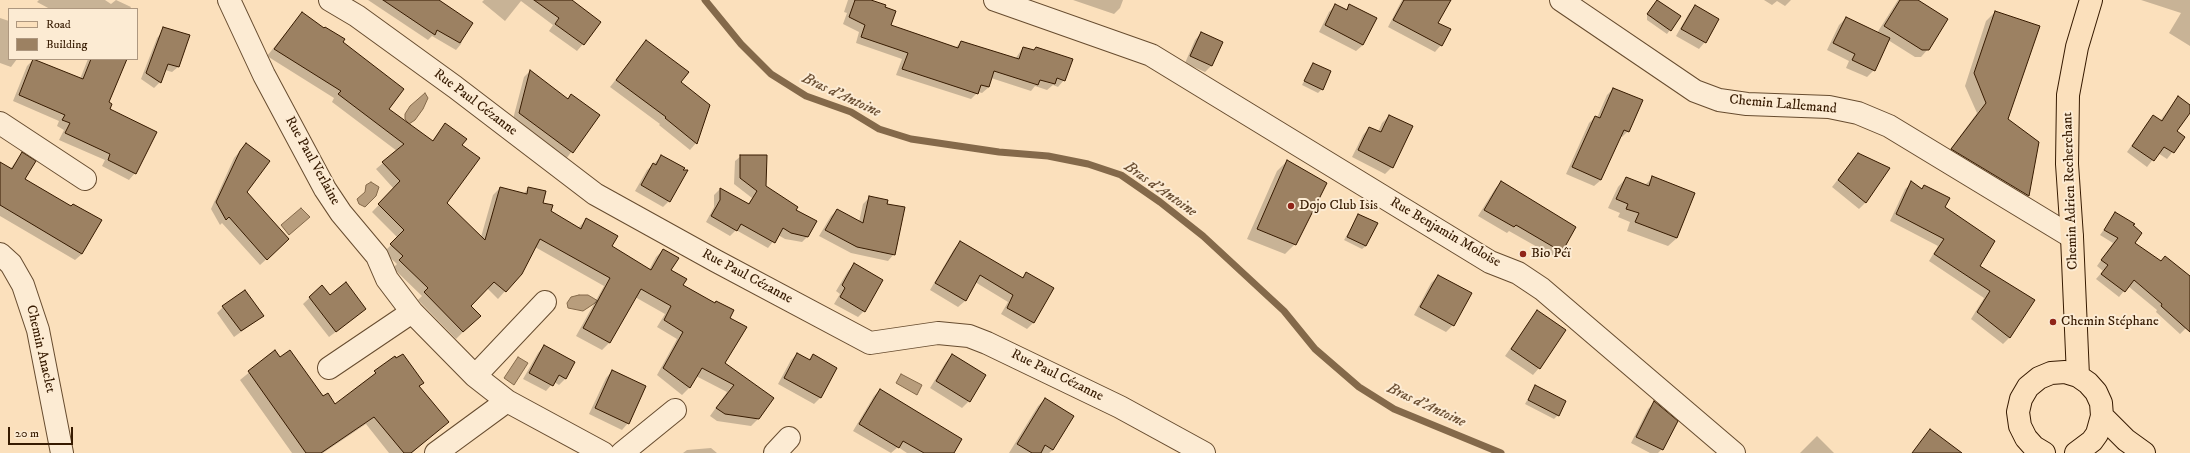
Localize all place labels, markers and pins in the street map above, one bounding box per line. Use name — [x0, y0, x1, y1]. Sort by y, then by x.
place label: Dojo Club Isis — [1299, 198, 1378, 214]
marker: Dojo Club Isis — [1286, 201, 1296, 211]
place label: Bio Péï — [1531, 246, 1571, 262]
marker: Bio Péï — [1518, 249, 1528, 259]
place label: Chemin Stéphane — [2061, 314, 2159, 330]
marker: Chemin Stéphane — [2048, 317, 2058, 327]

